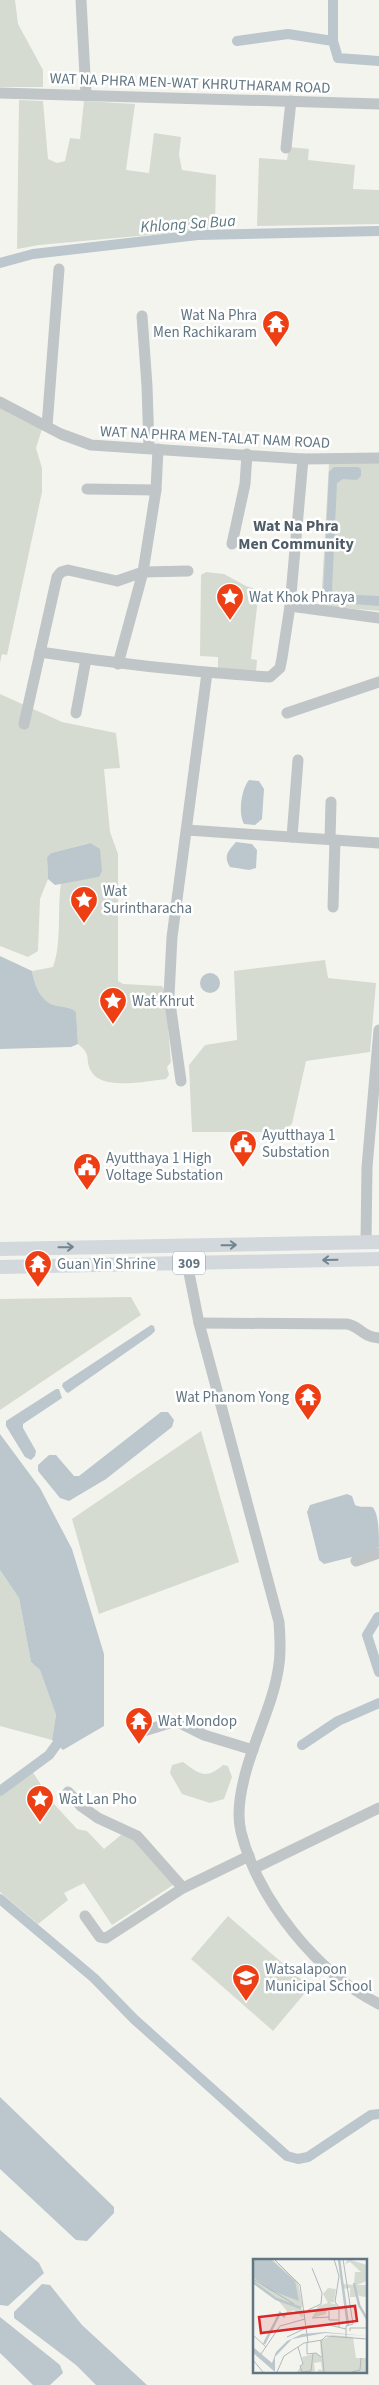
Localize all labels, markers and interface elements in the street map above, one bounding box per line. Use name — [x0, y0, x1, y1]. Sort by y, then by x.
street label: WAT NA PHRA MEN-WAT KHRUTHARAM ROAD — [49, 68, 331, 99]
water label: Khlong Sa Bua — [140, 210, 237, 238]
place label: Wat Na Phra Men Rachikaram — [153, 305, 257, 343]
temple icon: Wat Na Phra Men Rachikaram — [261, 309, 291, 348]
street label: WAT NA PHRA MEN-TALAT NAM ROAD — [100, 421, 330, 454]
district label: Wat Na Phra Men Community — [238, 515, 354, 555]
place icon: Wat Khok Phraya — [215, 582, 245, 621]
place label: Wat Khok Phraya — [249, 587, 355, 608]
place label: Wat Surintharacha — [103, 881, 192, 919]
place icon: Wat Surintharacha — [69, 885, 99, 924]
place icon: Wat Khrut — [98, 986, 128, 1025]
place label: Wat Khrut — [132, 991, 194, 1012]
place label: Ayutthaya 1 Substation — [262, 1125, 335, 1163]
public building icon: Ayutthaya 1 Substation — [228, 1129, 258, 1168]
place label: Ayutthaya 1 High Voltage Substation — [106, 1148, 223, 1186]
public building icon: Ayutthaya 1 High Voltage Substation — [72, 1152, 102, 1191]
one-way arrow — [220, 1240, 236, 1249]
one-way arrow — [58, 1242, 74, 1252]
temple icon: Guan Yin Shrine — [23, 1249, 53, 1288]
road number: 309 — [173, 1252, 205, 1274]
place label: Guan Yin Shrine — [57, 1254, 156, 1275]
one-way arrow — [323, 1255, 339, 1265]
temple icon: Wat Phanom Yong — [293, 1382, 323, 1421]
place label: Wat Phanom Yong — [176, 1387, 289, 1408]
temple icon: Wat Mondop — [124, 1706, 154, 1745]
place label: Wat Mondop — [158, 1711, 237, 1732]
place icon: Wat Lan Pho — [25, 1784, 55, 1823]
place label: Wat Lan Pho — [59, 1789, 137, 1810]
place label: Watsalapoon Municipal School — [265, 1959, 372, 1997]
school or university icon: Watsalapoon Municipal School — [231, 1963, 261, 2002]
inset map — [253, 2259, 366, 2372]

